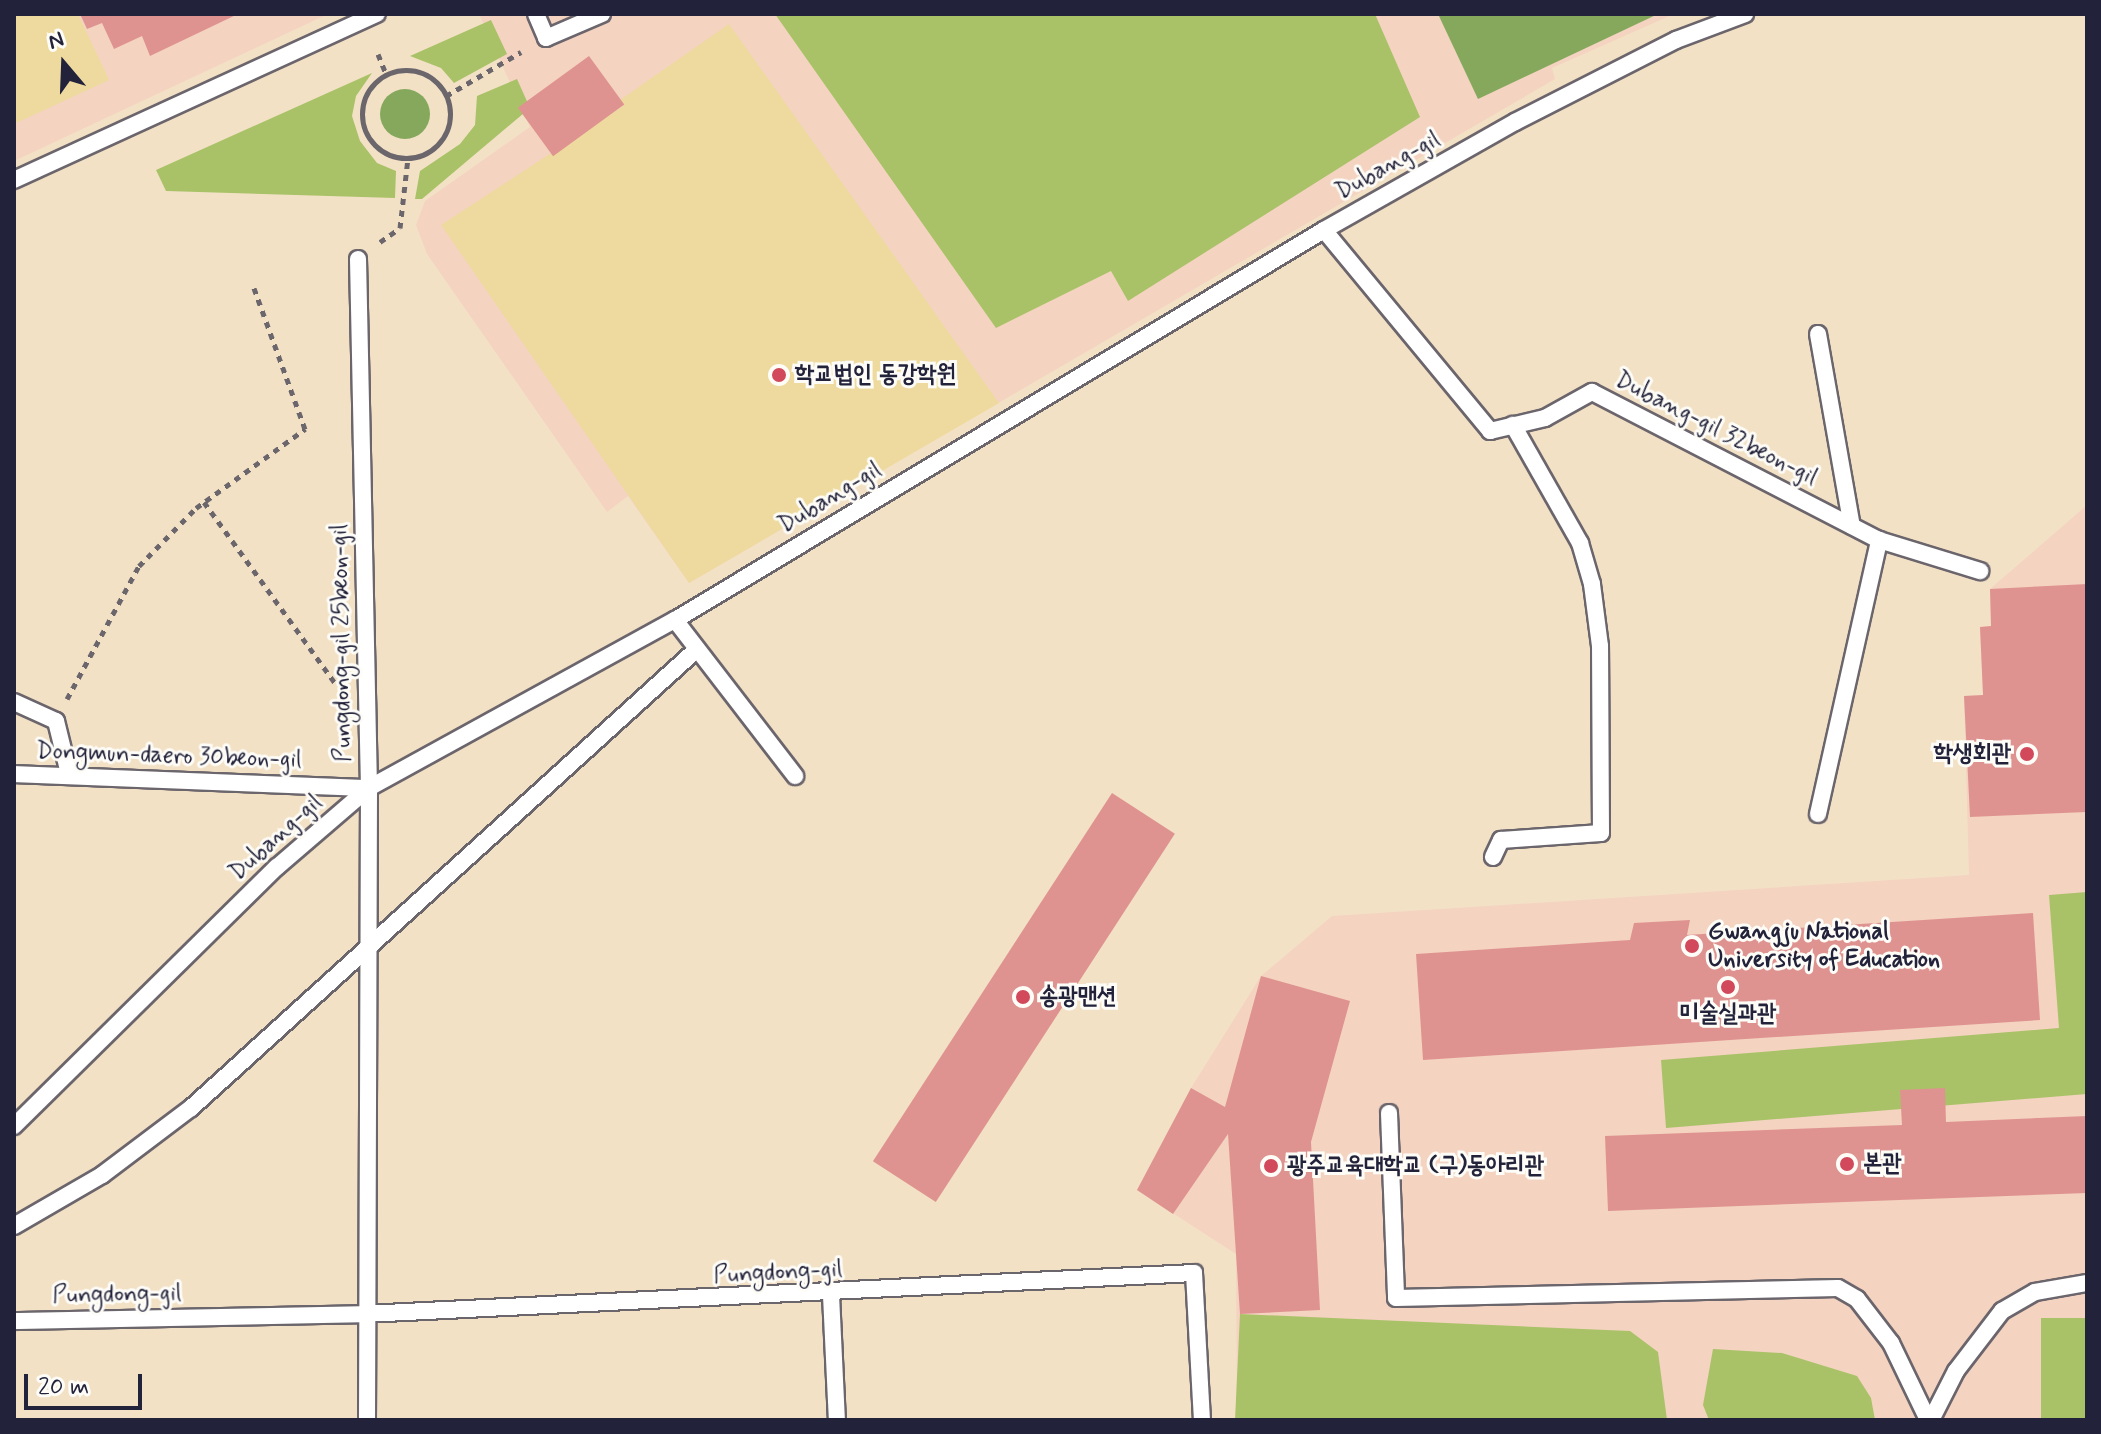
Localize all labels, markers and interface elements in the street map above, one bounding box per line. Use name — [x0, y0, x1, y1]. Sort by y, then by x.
north arrow — [24, 24, 104, 104]
text: N — [45, 26, 68, 57]
street label: Dubang-gil — [1331, 125, 1445, 207]
place label: 학교법인 동강학원 — [795, 361, 956, 389]
street label: Dubang-gil 32beon-gil — [1610, 365, 1822, 493]
marker: 학교법인 동강학원 — [770, 366, 788, 384]
street label: Dubang-gil — [773, 456, 887, 540]
street label: Pungdong-gil 25beon-gil — [326, 524, 358, 762]
street label: Dongmun-daero 30beon-gil — [36, 737, 302, 775]
place label: 학생회관 — [1934, 740, 2011, 768]
marker: 학생회관 — [2018, 745, 2036, 763]
street label: Dubang-gil — [224, 789, 328, 887]
place label: Gwangju National University of Education — [1708, 918, 1941, 974]
marker: Gwangju National University of Education — [1683, 937, 1701, 955]
marker: 미술실과관 — [1719, 978, 1737, 996]
place label: 송광맨션 — [1039, 983, 1116, 1011]
marker: 송광맨션 — [1014, 988, 1032, 1006]
place label: 미술실과관 — [1680, 1000, 1776, 1028]
place label: 본관 — [1863, 1150, 1902, 1178]
place label: 광주교육대학교 (구)동아리관 — [1287, 1152, 1544, 1180]
marker: 본관 — [1838, 1155, 1856, 1173]
marker: 광주교육대학교 (구)동아리관 — [1262, 1157, 1280, 1175]
street label: Pungdong-gil — [713, 1255, 843, 1291]
street label: Pungdong-gil — [52, 1279, 182, 1311]
scale bar — [28, 1358, 146, 1408]
text: 20 m — [38, 1372, 89, 1403]

